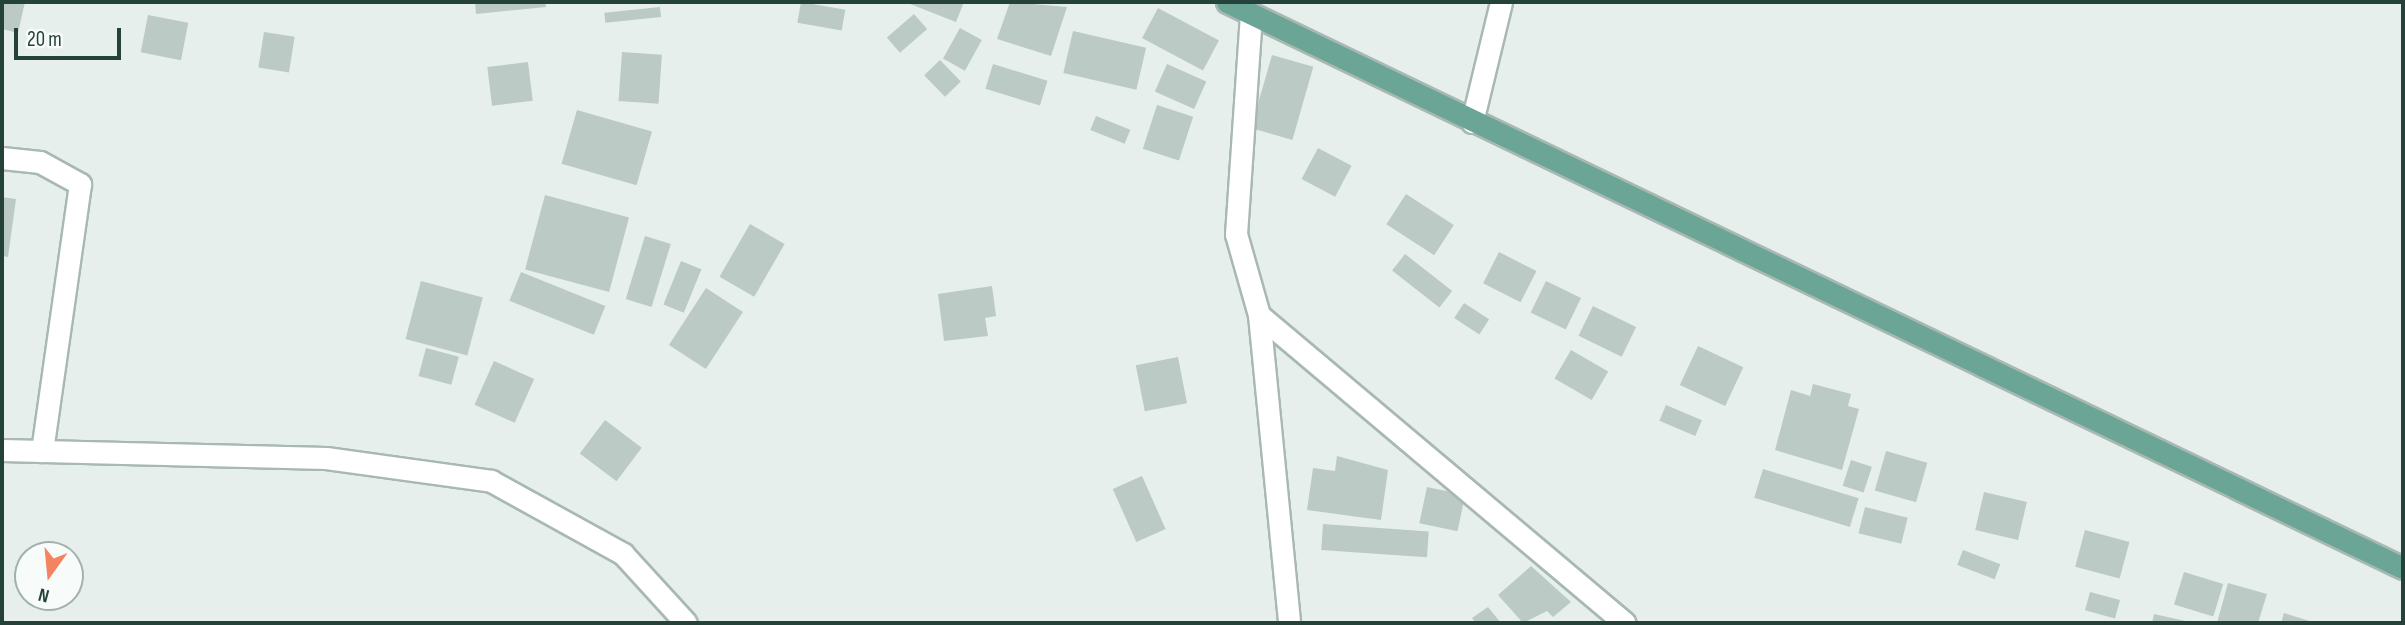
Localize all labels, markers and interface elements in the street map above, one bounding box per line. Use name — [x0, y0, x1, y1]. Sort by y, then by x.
scale bar — [18, 14, 124, 58]
text: 20 m — [27, 27, 62, 52]
north arrow — [14, 541, 84, 611]
text: N — [36, 582, 52, 607]

